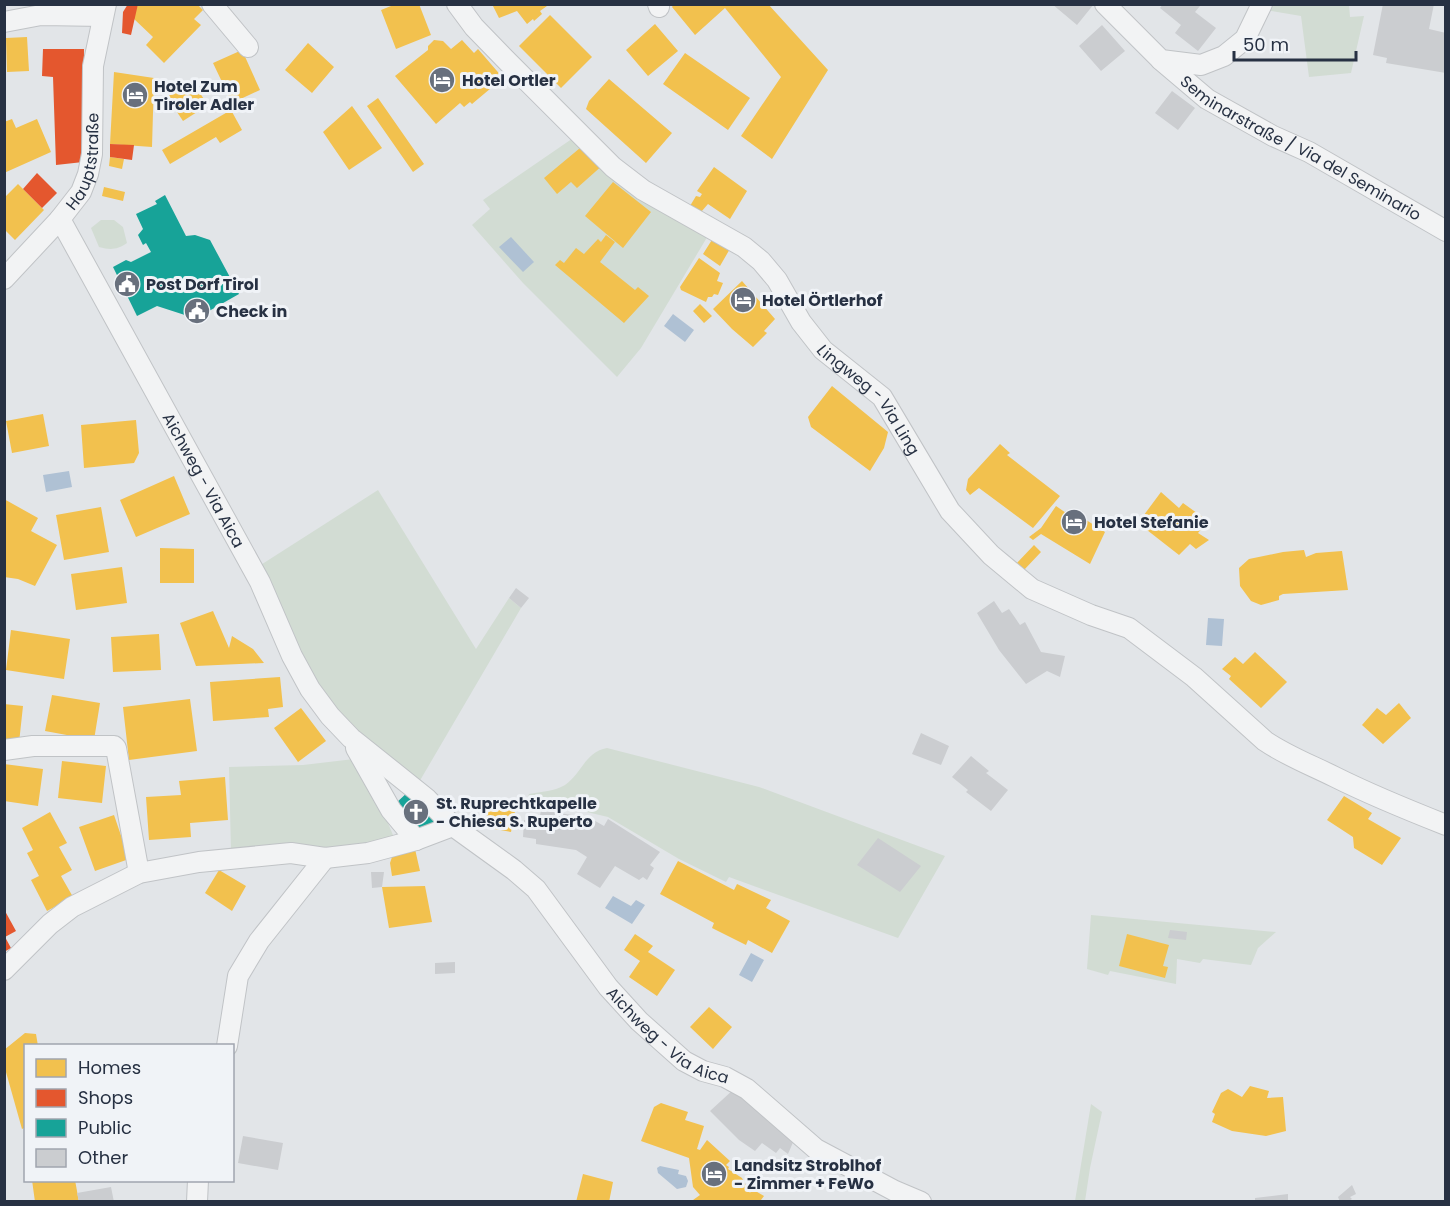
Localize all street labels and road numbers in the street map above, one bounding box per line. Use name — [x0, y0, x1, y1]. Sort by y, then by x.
street label: Seminarstraße / Via del Seminario — [1175, 70, 1425, 226]
street label: Hauptstraße — [60, 112, 104, 215]
street label: Lingweg - Via Ling — [811, 340, 925, 459]
street label: Aichweg - Via Aica — [157, 409, 250, 552]
street label: Aichweg - Via Aica — [601, 982, 731, 1090]

